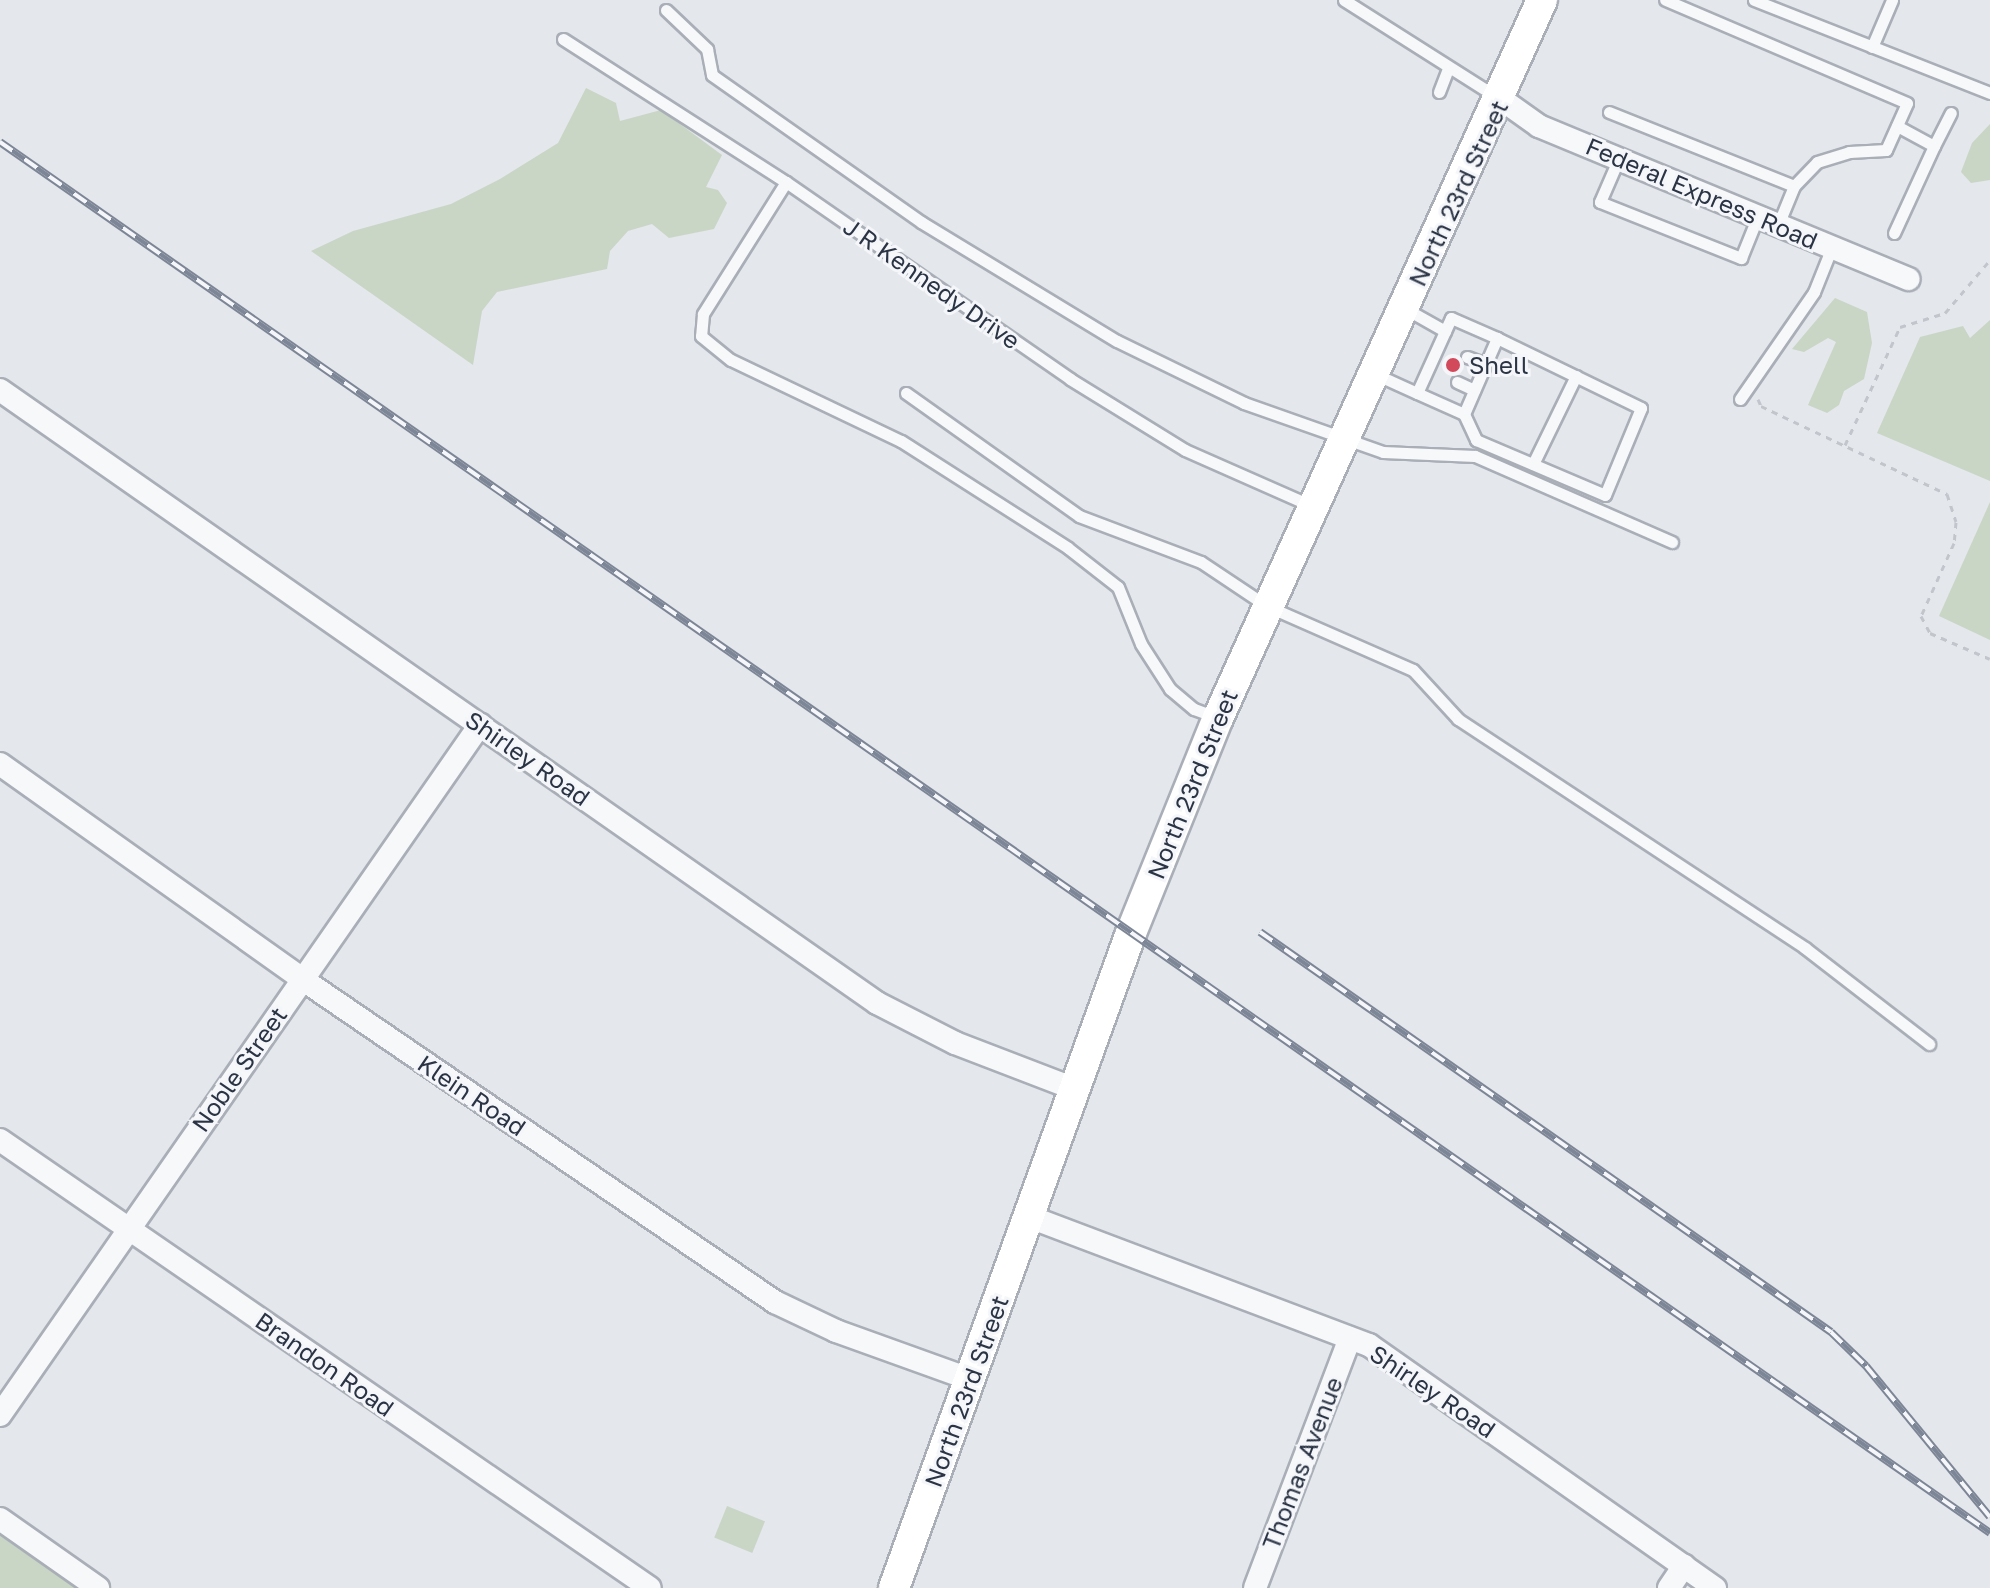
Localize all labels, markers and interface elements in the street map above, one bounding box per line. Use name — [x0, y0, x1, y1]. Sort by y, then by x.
street label: North 23rd Street — [1402, 96, 1514, 290]
street label: Federal Express Road — [1582, 131, 1822, 255]
street label: J R Kennedy Drive — [838, 211, 1026, 355]
place label: Shell — [1469, 351, 1528, 379]
marker: Shell — [1444, 356, 1462, 374]
street label: North 23rd Street — [1141, 685, 1243, 883]
street label: Shirley Road — [460, 705, 596, 811]
street label: Noble Street — [185, 1001, 293, 1137]
street label: Klein Road — [413, 1048, 531, 1142]
street label: North 23rd Street — [918, 1291, 1014, 1491]
street label: Brandon Road — [250, 1306, 400, 1422]
street label: Shirley Road — [1365, 1339, 1501, 1443]
street label: Thomas Avenue — [1256, 1373, 1348, 1553]

